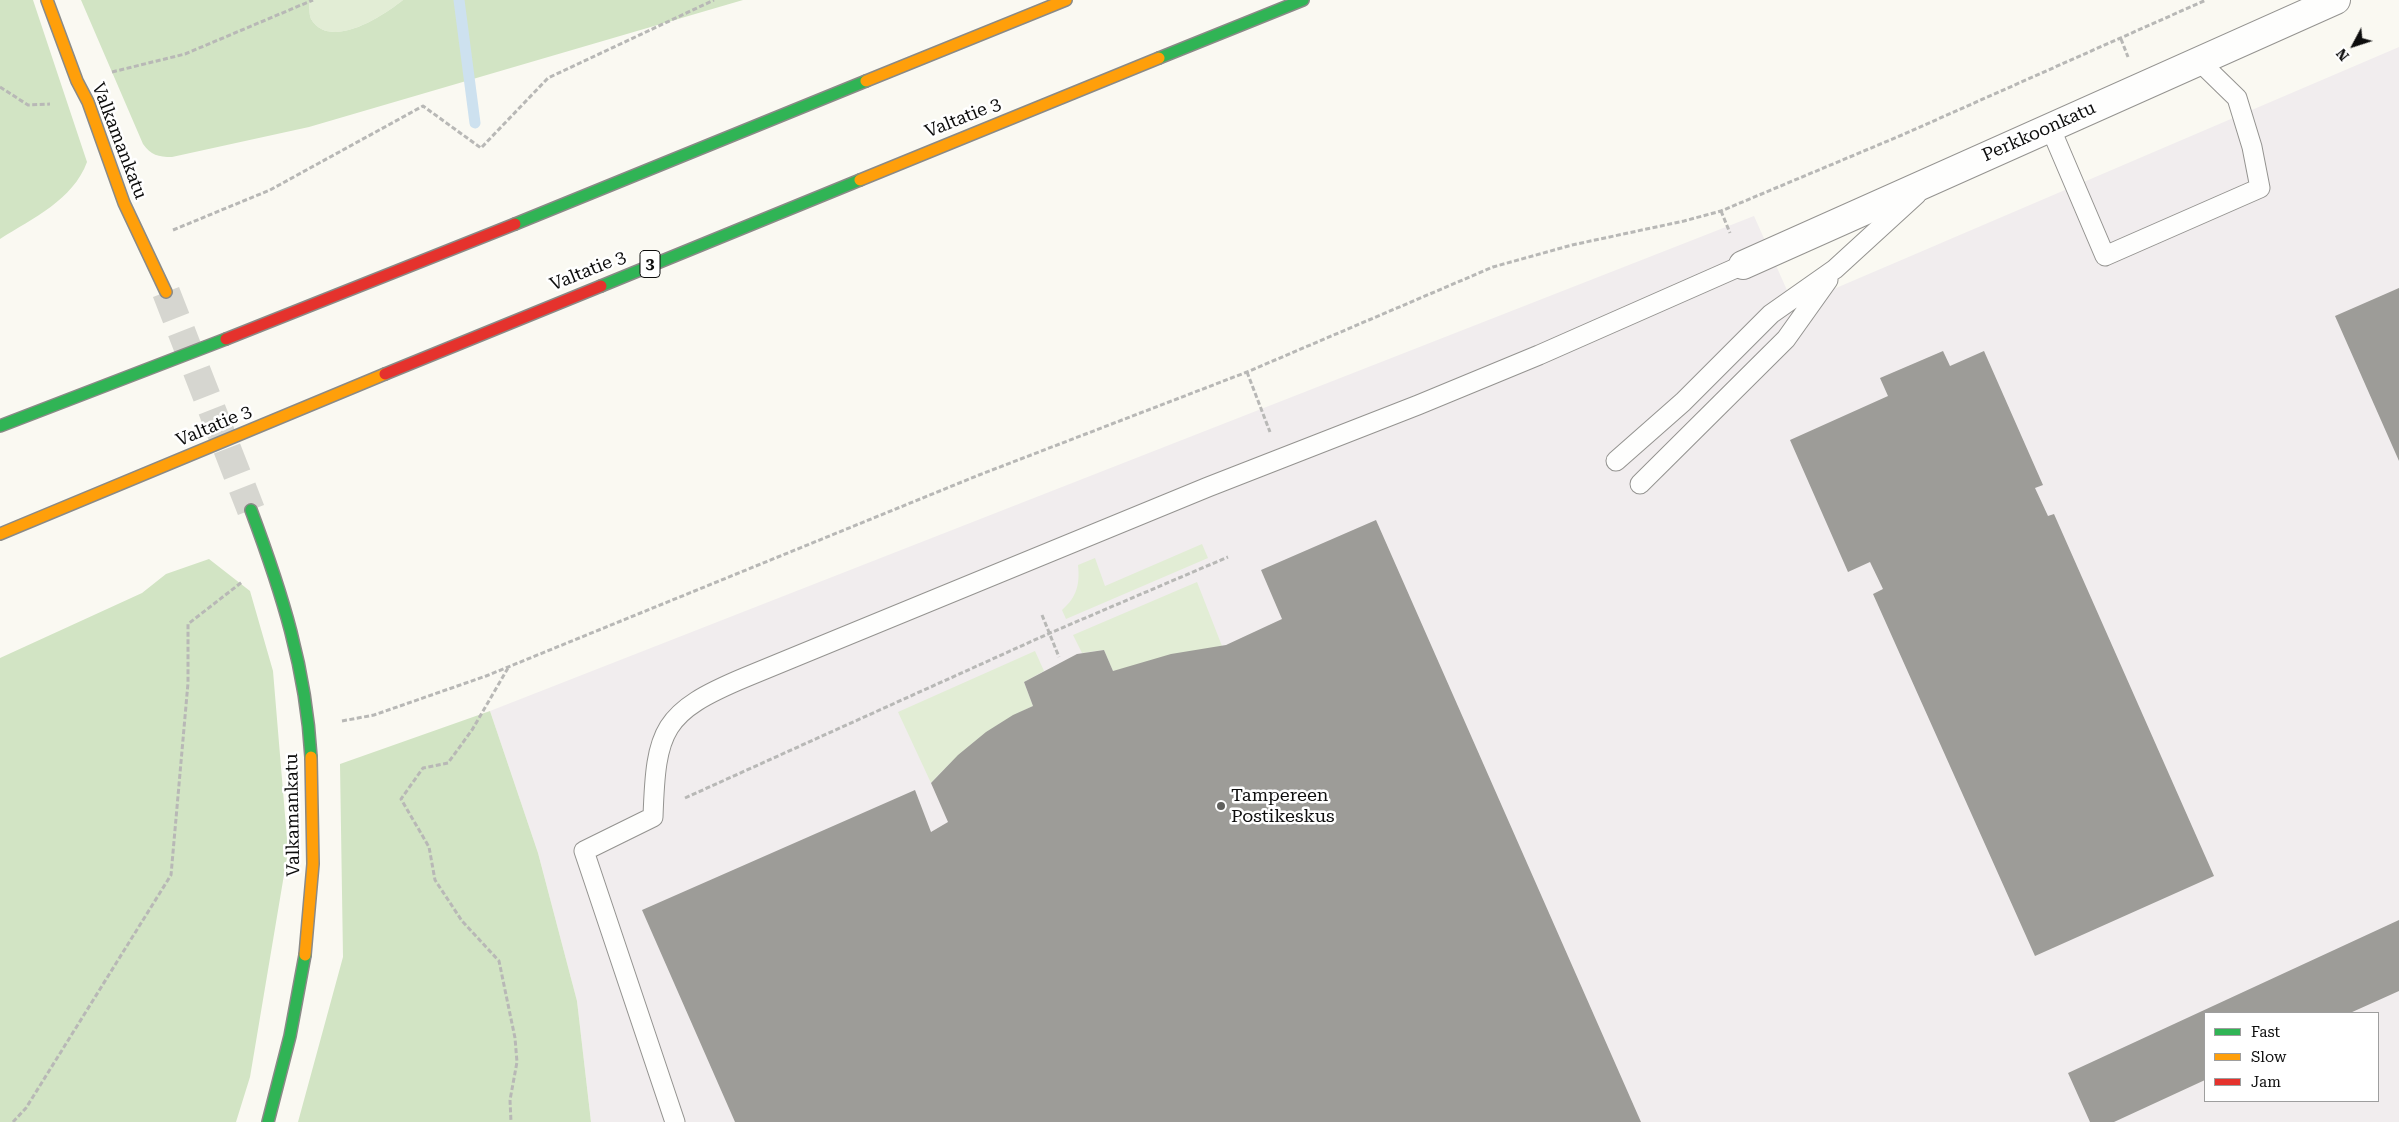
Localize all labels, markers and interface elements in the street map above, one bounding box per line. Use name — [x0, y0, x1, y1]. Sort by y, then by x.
north arrow — [2329, 20, 2379, 70]
text: N — [2333, 45, 2352, 64]
street label: Valkamankatu — [87, 80, 151, 202]
street label: Valtatie 3 — [922, 93, 1004, 143]
street label: Perkkoonkatu — [1979, 97, 2099, 167]
street label: Valtatie 3 — [547, 246, 629, 296]
road number: 3 — [640, 250, 660, 278]
street label: Valtatie 3 — [173, 400, 255, 452]
street label: Valkamankatu — [281, 753, 305, 877]
place label: Tampereen Postikeskus — [1231, 785, 1335, 828]
marker: Tampereen Postikeskus — [1215, 800, 1227, 812]
legend — [2204, 1012, 2379, 1102]
text: Fast — [2251, 1023, 2280, 1041]
text: Slow — [2251, 1048, 2286, 1066]
text: Jam — [2251, 1073, 2281, 1091]

